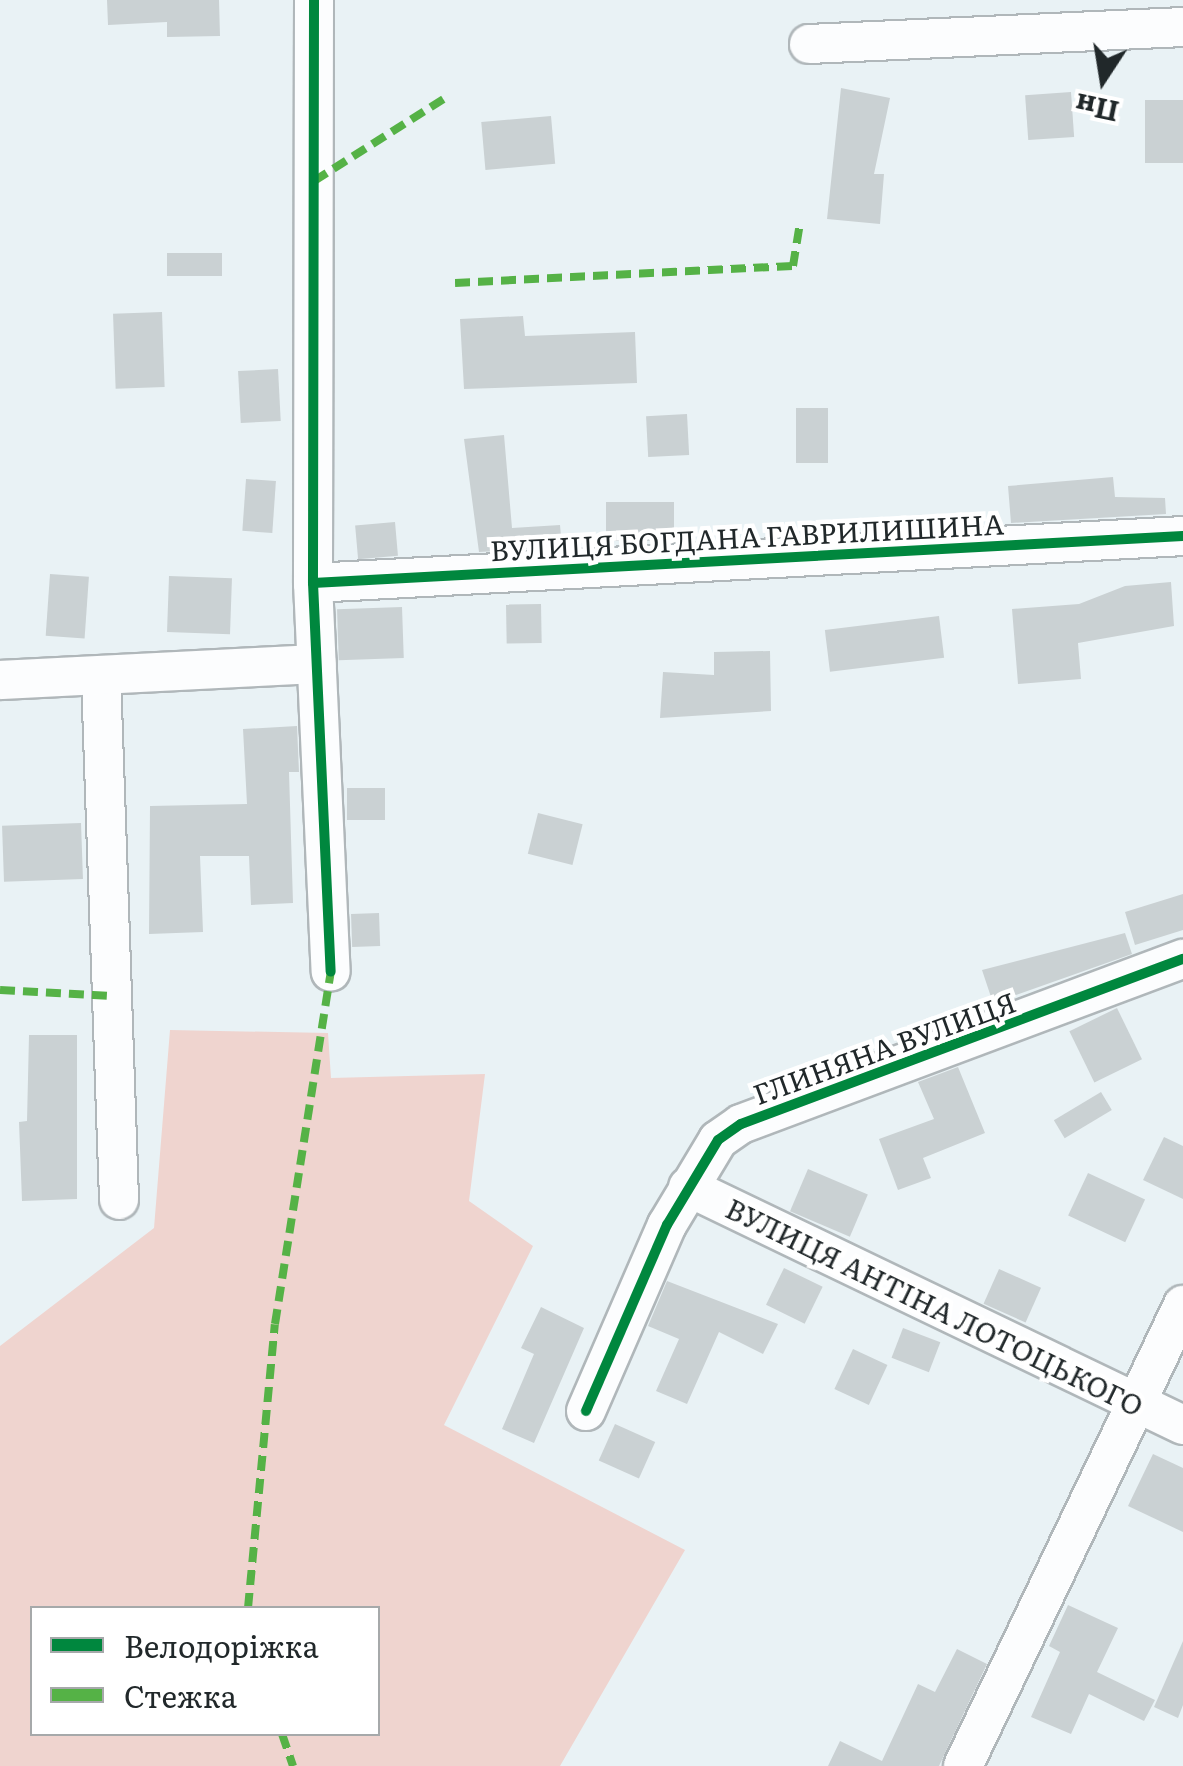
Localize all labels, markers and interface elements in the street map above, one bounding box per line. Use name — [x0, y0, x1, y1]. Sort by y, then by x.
north arrow — [1053, 30, 1153, 130]
text: Пн — [1071, 84, 1122, 134]
street label: ВУЛИЦЯ БОГДАНА ГАВРИЛИШИНА — [489, 506, 1005, 566]
street label: ГЛИНЯНА ВУЛИЦЯ — [748, 984, 1020, 1110]
street label: ВУЛИЦЯ АНТІНА ЛОТОЦЬКОГО — [721, 1190, 1149, 1422]
legend — [30, 1606, 380, 1736]
text: Велодоріжка — [124, 1623, 319, 1667]
text: Стежка — [124, 1673, 237, 1717]

